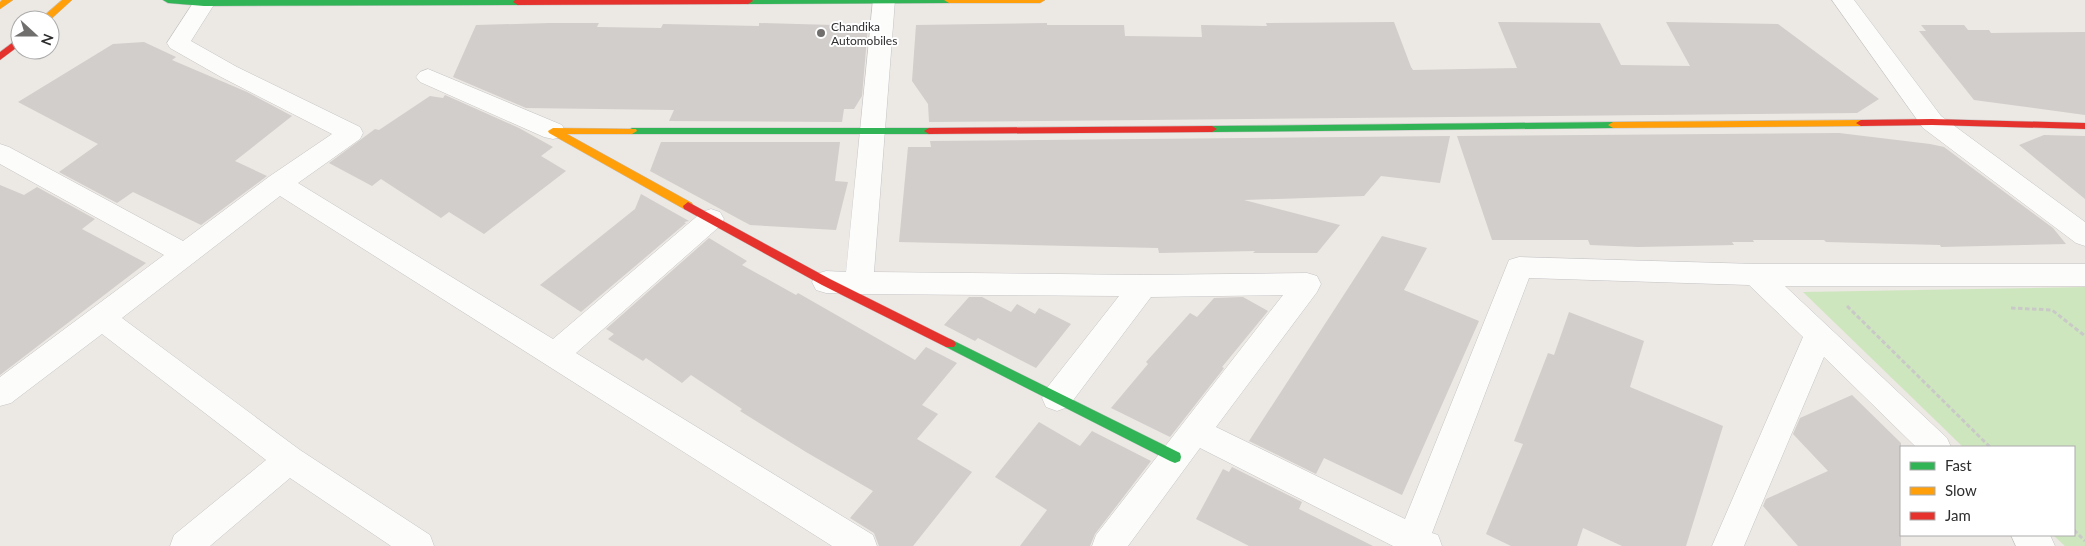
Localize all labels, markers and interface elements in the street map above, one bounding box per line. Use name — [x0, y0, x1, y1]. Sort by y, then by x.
north arrow — [10, 10, 60, 60]
place label: Chandika Automobiles — [831, 19, 897, 48]
marker: Chandika Automobiles — [815, 27, 827, 39]
text: N — [38, 32, 57, 48]
legend — [1900, 446, 2075, 536]
text: Fast — [1945, 456, 1972, 474]
text: Slow — [1945, 481, 1977, 499]
text: Jam — [1945, 506, 1971, 524]

